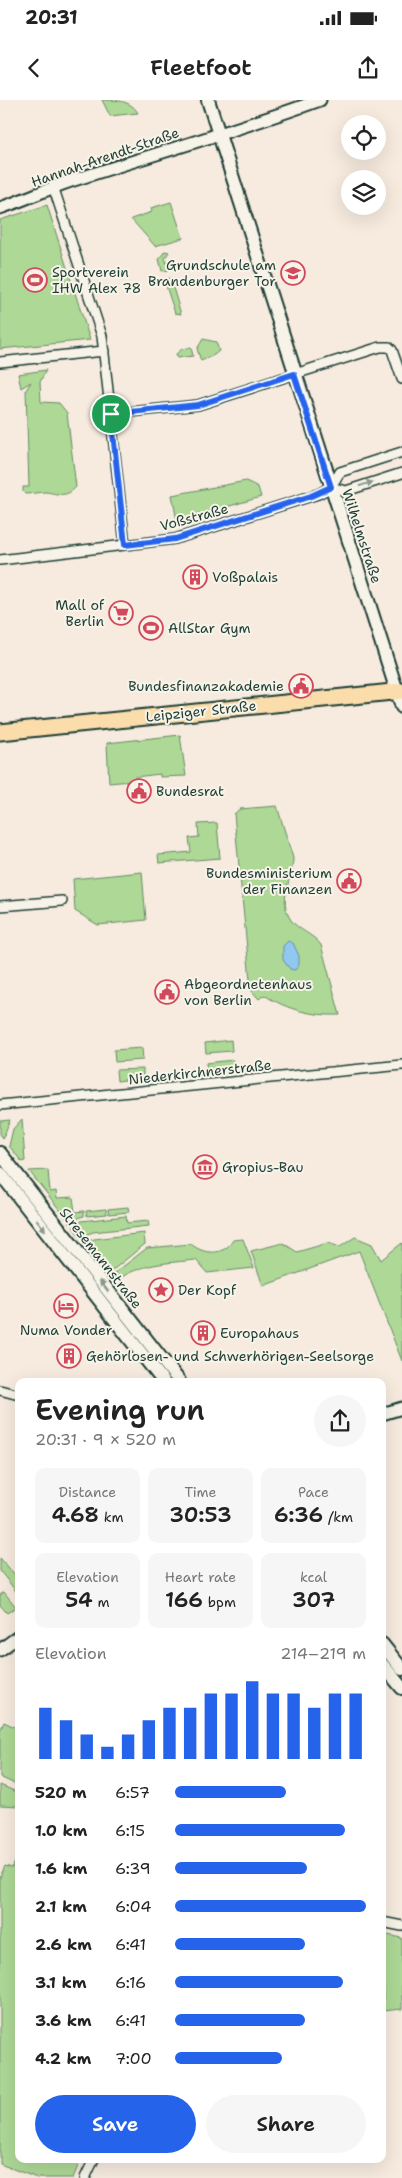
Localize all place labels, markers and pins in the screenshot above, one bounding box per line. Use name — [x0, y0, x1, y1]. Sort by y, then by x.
place label: Grundschule am Brandenburger Tor — [148, 256, 276, 290]
school or university icon: Grundschule am Brandenburger Tor — [280, 260, 306, 286]
place label: Sportverein IHW Alex 78 — [52, 263, 141, 297]
sports icon: Sportverein IHW Alex 78 — [22, 267, 48, 293]
pin — [90, 393, 132, 435]
building icon: Voßpalais — [182, 564, 208, 590]
place label: Voßpalais — [212, 568, 278, 586]
place label: Mall of Berlin — [55, 596, 105, 630]
supermarket icon: Mall of Berlin — [108, 600, 134, 626]
sports icon: AllStar Gym — [138, 615, 164, 641]
place label: AllStar Gym — [168, 619, 251, 637]
public building icon: Bundesfinanzakademie — [288, 673, 314, 699]
place label: Bundesfinanzakademie — [128, 677, 284, 695]
public building icon: Bundesrat — [126, 778, 152, 804]
place label: Bundesrat — [156, 782, 224, 800]
place label: Bundesministerium der Finanzen — [206, 864, 332, 898]
public building icon: Bundesministerium der Finanzen — [336, 868, 362, 894]
place label: Abgeordnetenhaus von Berlin — [184, 975, 312, 1009]
public building icon: Abgeordnetenhaus von Berlin — [154, 979, 180, 1005]
museum icon: Gropius-Bau — [192, 1154, 218, 1180]
place label: Gropius-Bau — [222, 1158, 304, 1176]
place icon: Der Kopf — [148, 1277, 174, 1303]
place label: Der Kopf — [178, 1281, 237, 1299]
hotel icon: Numa Vonder — [53, 1293, 79, 1319]
building icon: Europahaus — [190, 1320, 216, 1346]
place label: Numa Vonder — [20, 1321, 113, 1339]
place label: Europahaus — [220, 1324, 299, 1342]
building icon: Gehörlosen- und Schwerhörigen-Seelsorge — [56, 1343, 82, 1369]
place label: Gehörlosen- und Schwerhörigen-Seelsorge — [86, 1347, 374, 1365]

